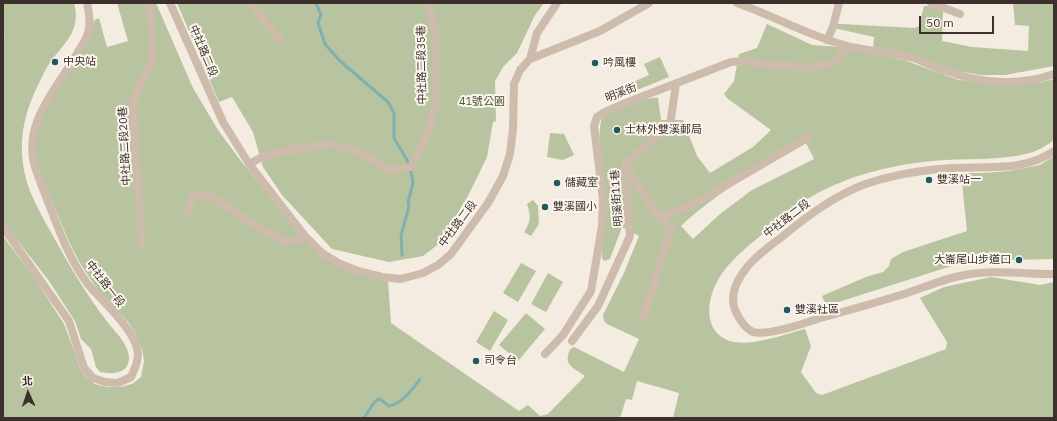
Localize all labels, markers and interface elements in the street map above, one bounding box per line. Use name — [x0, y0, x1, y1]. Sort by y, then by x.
scale bar — [921, 8, 996, 34]
text: 50 m — [926, 15, 954, 30]
street label: 中社路二段 — [186, 23, 220, 79]
street label: 中社路二段35巷 — [415, 25, 429, 105]
place label: 中央站 — [63, 55, 96, 69]
place label: 吟風樓 — [603, 56, 636, 70]
marker: 中央站 — [50, 57, 60, 67]
marker: 吟風樓 — [590, 58, 600, 68]
street label: 明溪街 — [603, 81, 639, 105]
park label: 41號公園 — [459, 95, 505, 109]
street label: 中社路二段20巷 — [116, 106, 134, 186]
place label: 士林外雙溪郵局 — [625, 123, 702, 137]
marker: 士林外雙溪郵局 — [612, 125, 622, 135]
street label: 明溪街11巷 — [608, 169, 626, 227]
place label: 雙溪站一 — [937, 173, 981, 187]
marker: 雙溪站一 — [924, 175, 934, 185]
place label: 儲藏室 — [565, 176, 598, 190]
marker: 儲藏室 — [552, 178, 562, 188]
street label: 中社路二段 — [761, 197, 813, 241]
street label: 中社路二段 — [436, 198, 480, 250]
place label: 雙溪國小 — [553, 200, 597, 214]
marker: 雙溪國小 — [540, 202, 550, 212]
place label: 大崙尾山步道口 — [934, 253, 1011, 267]
marker: 大崙尾山步道口 — [1014, 255, 1024, 265]
street label: 中社路一段 — [83, 258, 127, 310]
place label: 雙溪社區 — [795, 303, 839, 317]
marker: 雙溪社區 — [782, 305, 792, 315]
place label: 司令台 — [484, 354, 517, 368]
marker: 司令台 — [471, 356, 481, 366]
north arrow — [8, 373, 48, 413]
text: 北 — [22, 374, 33, 388]

